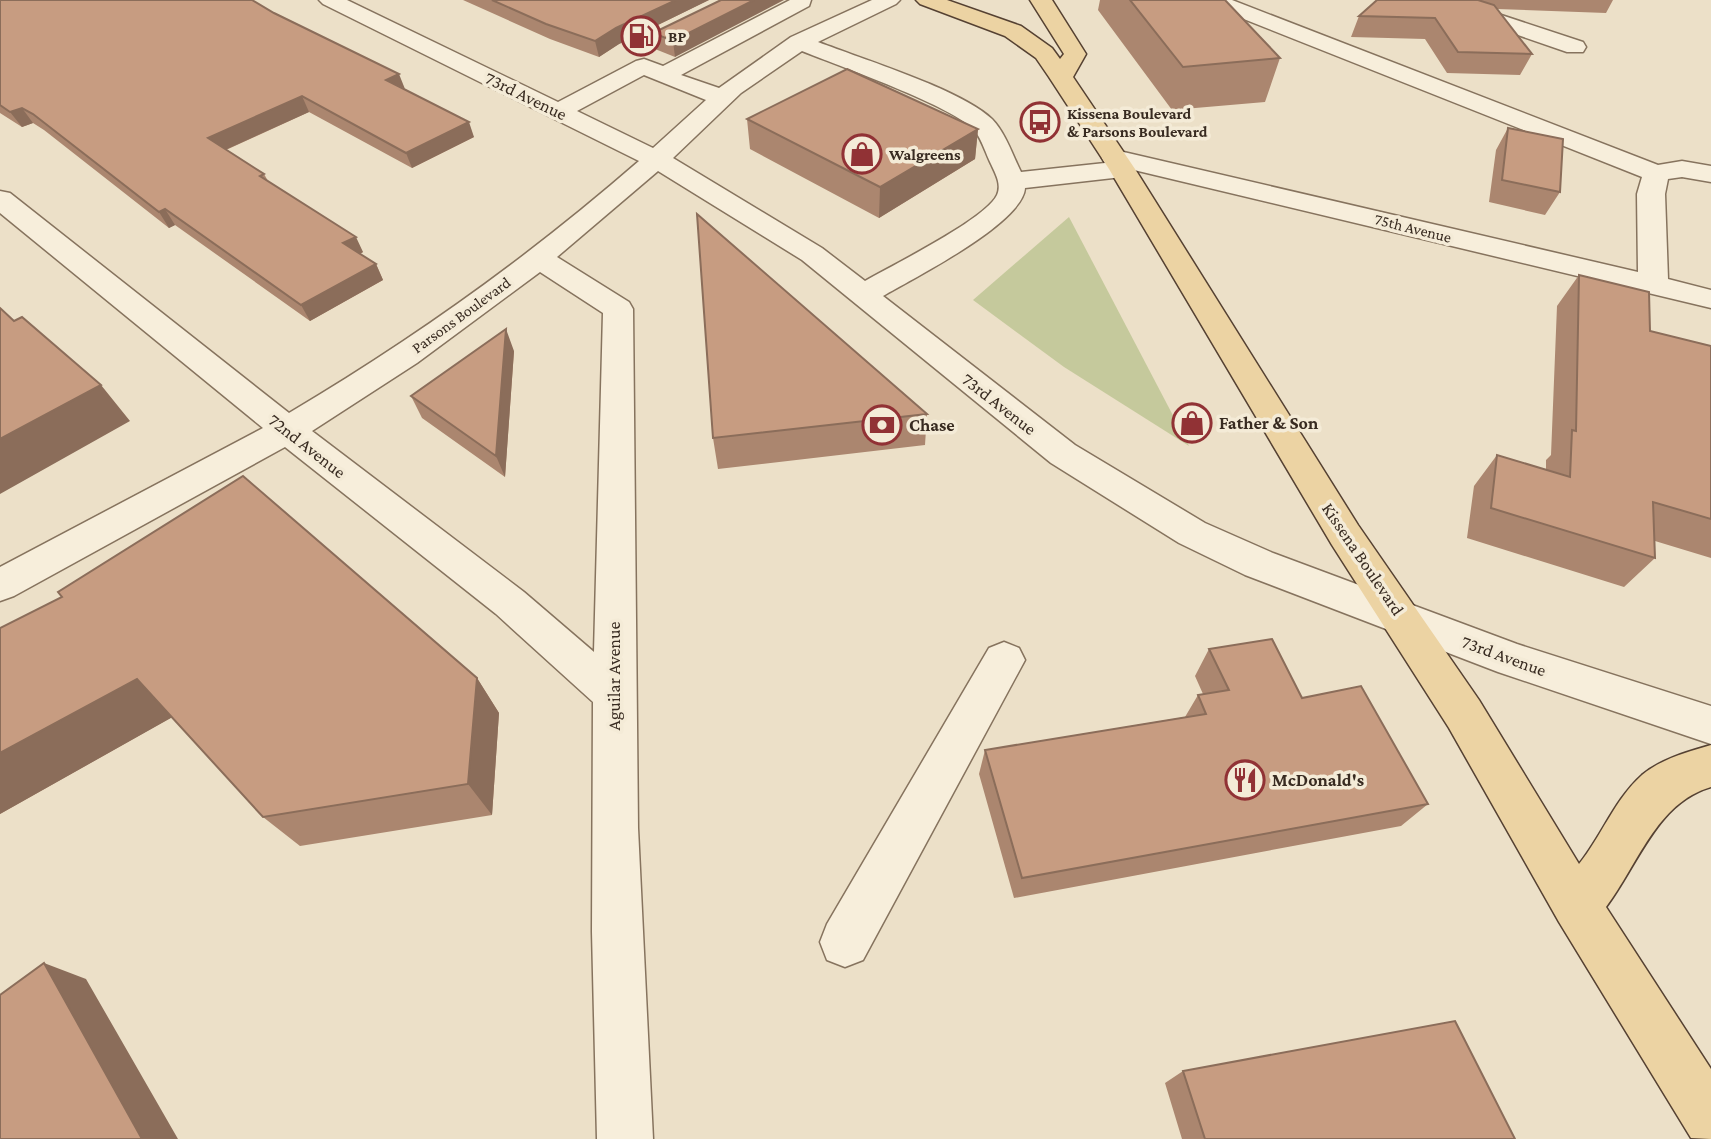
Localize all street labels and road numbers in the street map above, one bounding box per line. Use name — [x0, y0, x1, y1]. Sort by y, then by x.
street label: 73rd Avenue — [482, 68, 570, 124]
street label: 75th Avenue — [1373, 210, 1453, 246]
street label: Parsons Boulevard — [408, 273, 514, 356]
street label: 73rd Avenue — [958, 369, 1040, 439]
street label: 72nd Avenue — [264, 410, 350, 482]
street label: Kissena Boulevard — [1318, 499, 1408, 619]
street label: Aguilar Avenue — [604, 621, 624, 730]
street label: 73rd Avenue — [1459, 631, 1549, 681]

